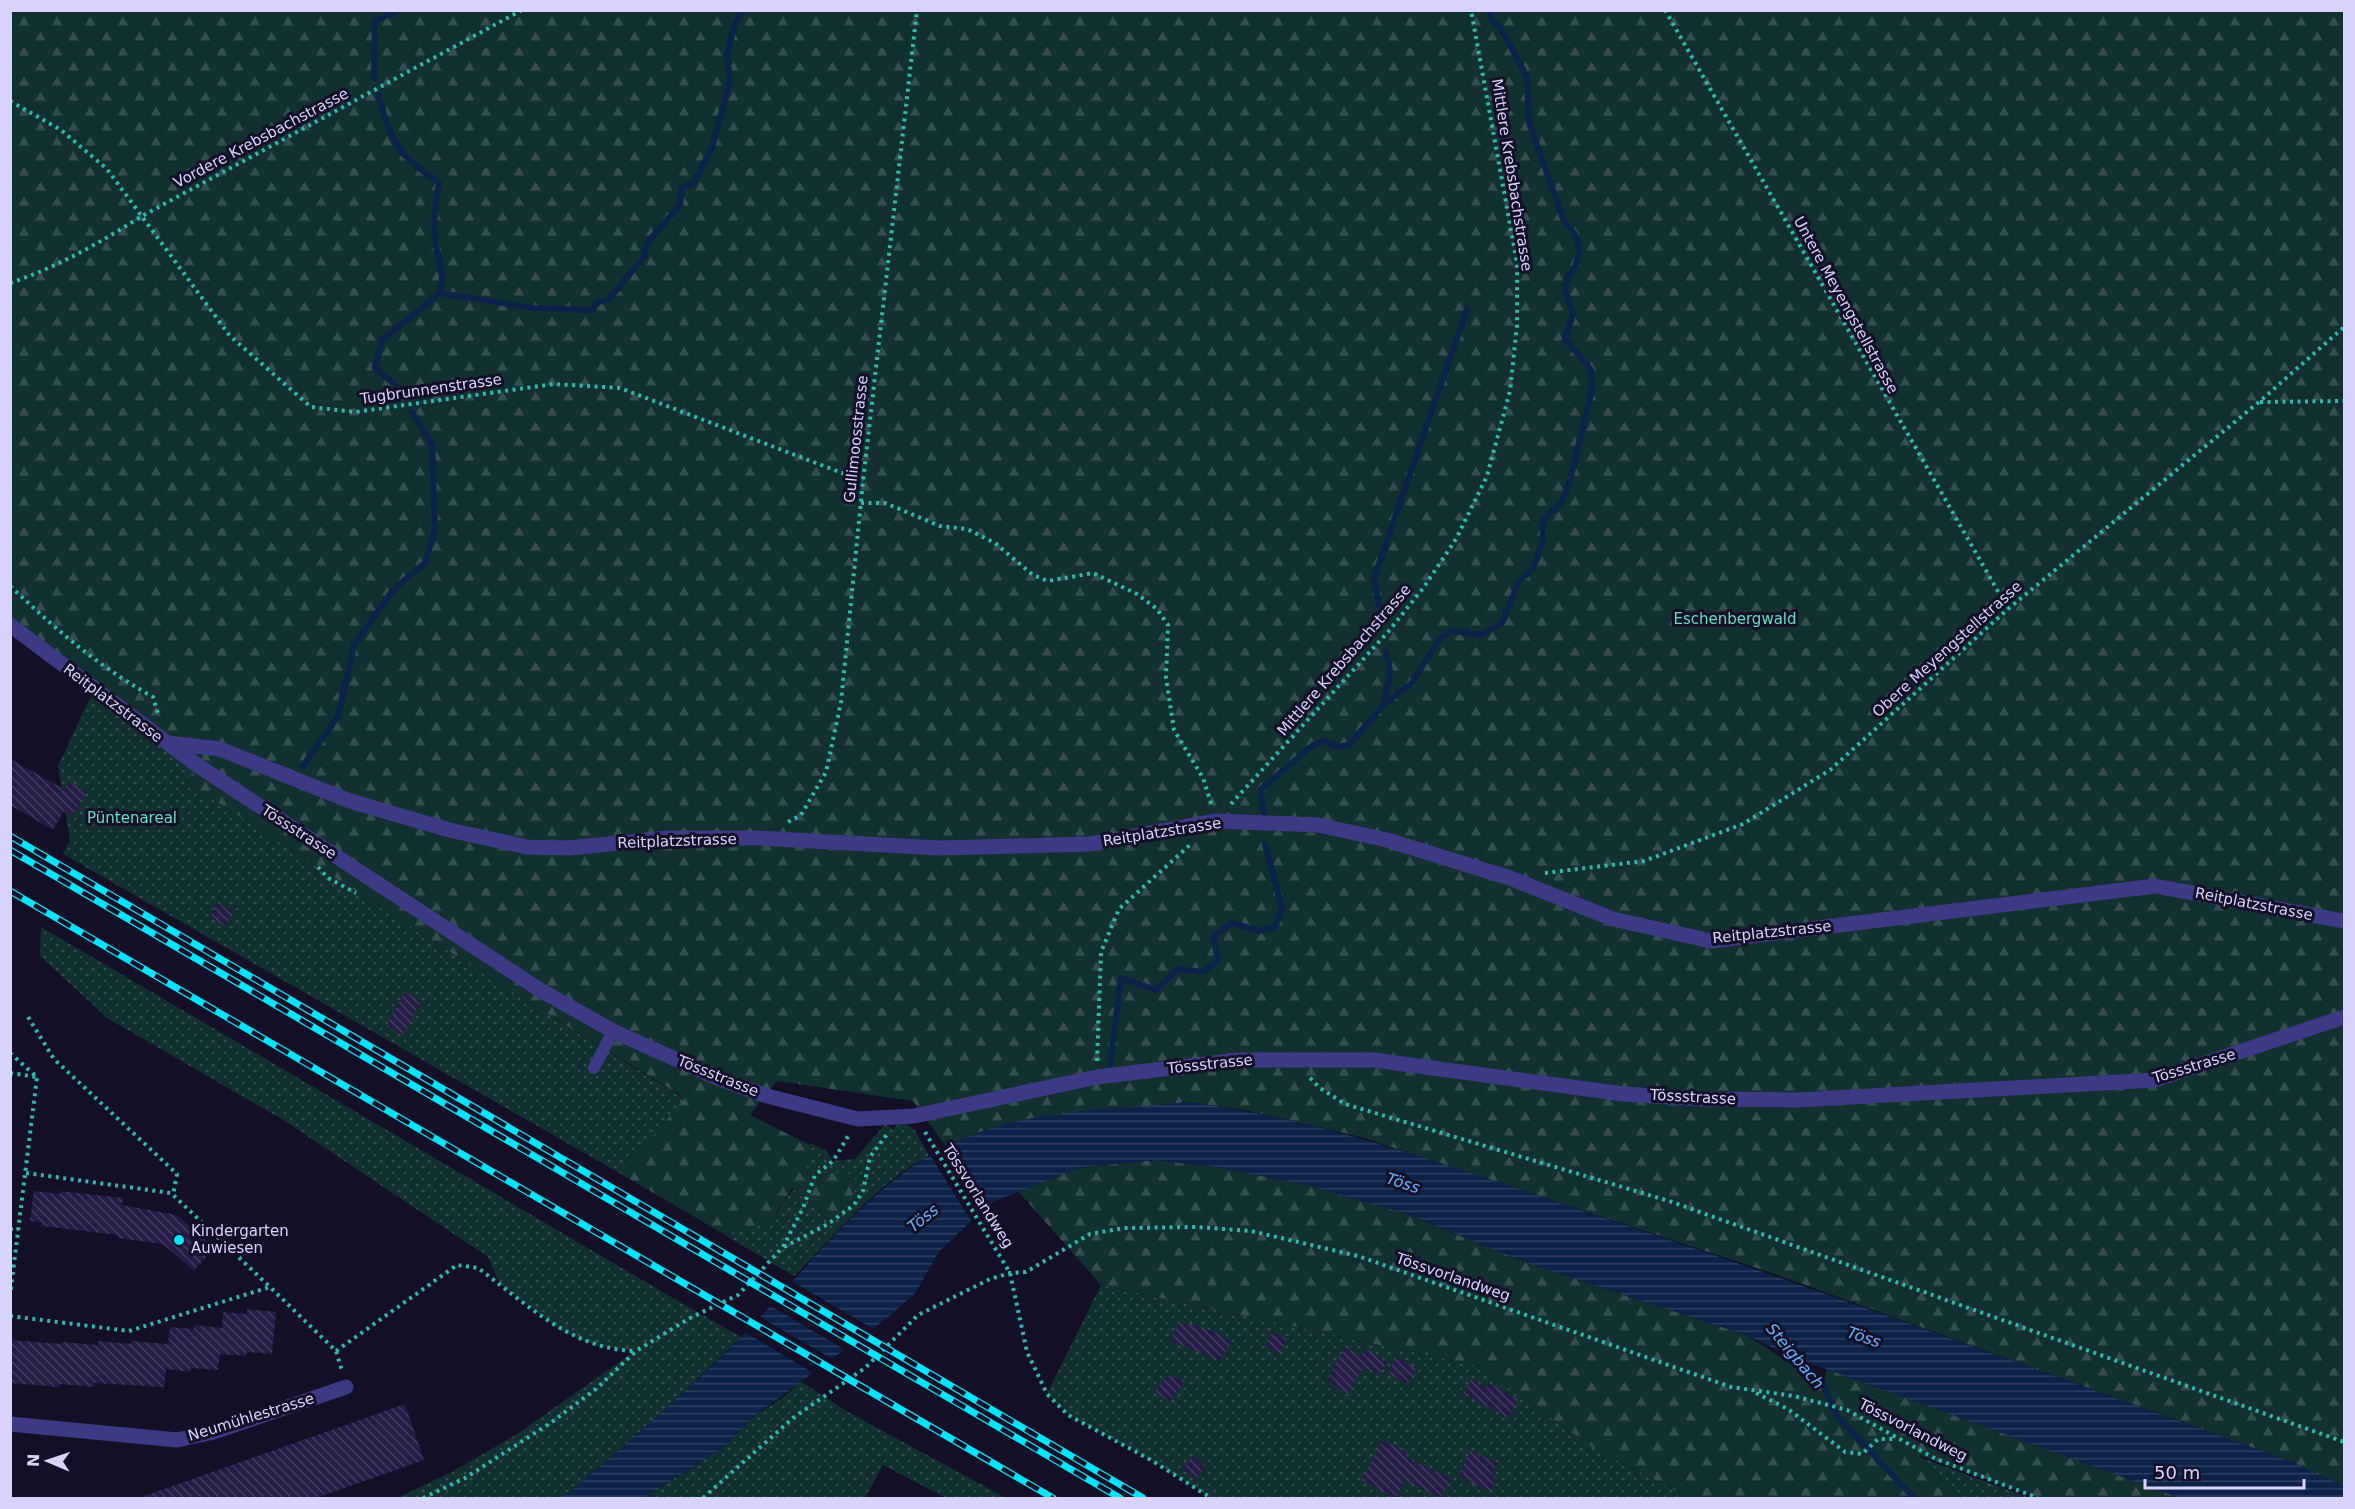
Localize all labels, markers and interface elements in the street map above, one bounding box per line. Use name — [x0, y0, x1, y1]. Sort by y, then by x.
street label: Mittlere Krebsbachstrasse — [1488, 77, 1536, 273]
street label: Vordere Krebsbachstrasse — [171, 84, 351, 192]
street label: Untere Meyengstellstrasse — [1790, 213, 1902, 397]
street label: Tugbrunnenstrasse — [358, 370, 503, 408]
street label: Gullimoosstrasse — [840, 374, 872, 504]
street label: Obere Meyengstellstrasse — [1869, 577, 2025, 721]
street label: Mittlere Krebsbachstrasse — [1273, 581, 1415, 739]
park label: Eschenbergwald — [1673, 610, 1797, 628]
street label: Reitplatzstrasse — [60, 660, 166, 746]
street label: Tössstrasse — [257, 801, 340, 863]
park label: Püntenareal — [87, 809, 177, 827]
street label: Reitplatzstrasse — [1102, 814, 1222, 850]
street label: Reitplatzstrasse — [617, 830, 737, 852]
street label: Reitplatzstrasse — [2194, 884, 2314, 924]
street label: Reitplatzstrasse — [1712, 917, 1832, 947]
street label: Tössstrasse — [2149, 1045, 2238, 1087]
street label: Tössstrasse — [674, 1051, 761, 1100]
street label: Tössstrasse — [1165, 1051, 1254, 1078]
street label: Tössstrasse — [1649, 1086, 1736, 1108]
street label: Tössvorlandweg — [938, 1140, 1017, 1251]
water label: Töss — [1384, 1169, 1422, 1197]
water label: Töss — [904, 1200, 942, 1236]
place label: Kindergarten Auwiesen — [191, 1222, 289, 1257]
marker: Kindergarten Auwiesen — [172, 1233, 186, 1247]
street label: Tössvorlandweg — [1393, 1249, 1512, 1305]
water label: Steigbach — [1762, 1319, 1828, 1393]
water label: Töss — [1845, 1322, 1883, 1352]
street label: Neumühlestrasse — [186, 1389, 316, 1445]
street label: Tössvorlandweg — [1855, 1394, 1970, 1465]
north arrow — [18, 1431, 78, 1491]
scale bar — [2145, 1452, 2304, 1490]
text: N — [24, 1453, 43, 1468]
text: 50 m — [2154, 1462, 2200, 1483]

